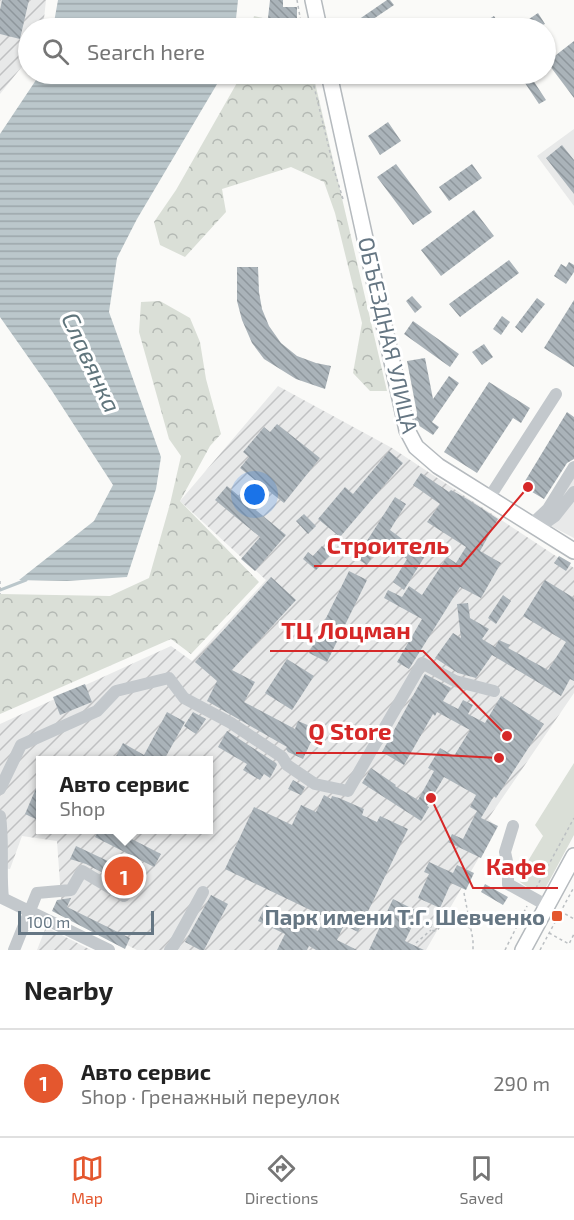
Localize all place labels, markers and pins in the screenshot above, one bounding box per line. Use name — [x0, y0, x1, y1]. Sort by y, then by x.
callout: Строитель — [314, 524, 461, 566]
callout: ТЦ Лоцман — [270, 609, 423, 651]
callout: Q Store — [296, 711, 404, 753]
callout: Кафе — [473, 846, 558, 888]
pin: 1 — [104, 854, 144, 898]
place label: Парк имени Т.Г. Шевченко — [264, 903, 545, 929]
marker: Парк имени Т.Г. Шевченко — [550, 909, 564, 923]

